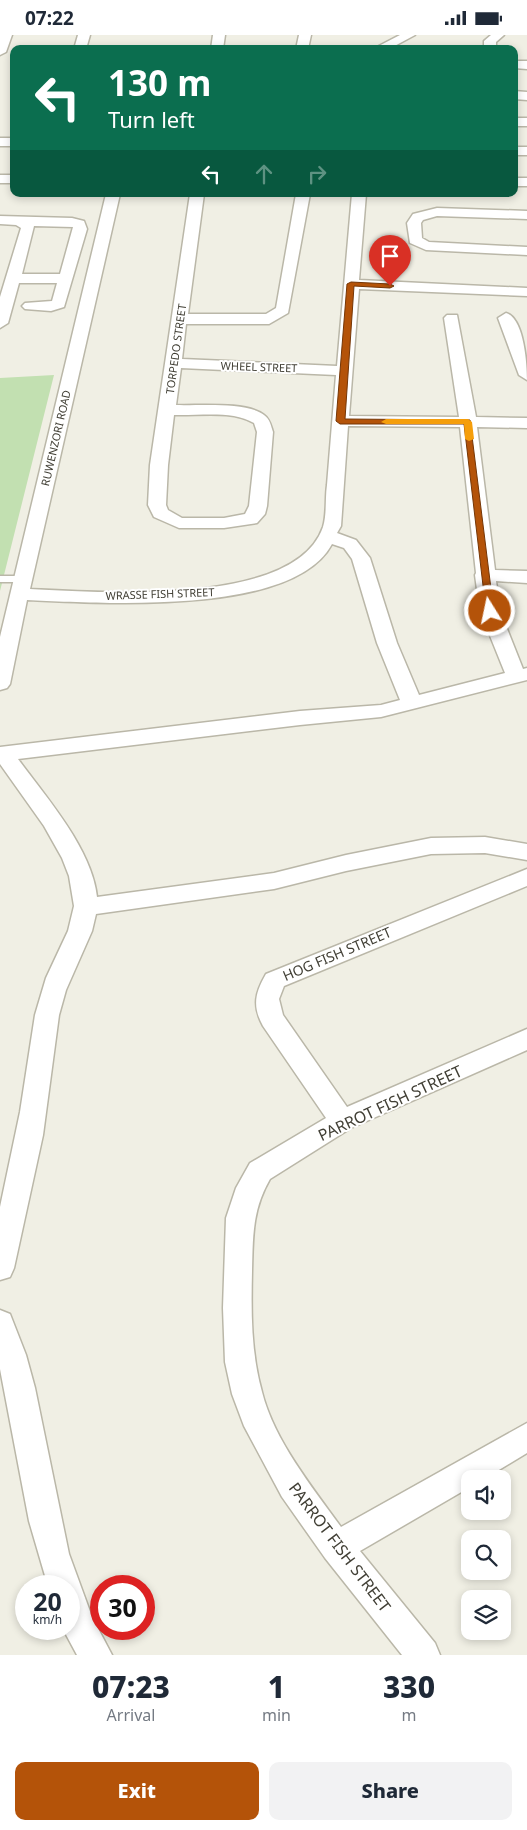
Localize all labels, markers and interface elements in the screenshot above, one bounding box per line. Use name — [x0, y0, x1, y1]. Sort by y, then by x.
text: 07:22 — [25, 5, 74, 31]
text: 130 m — [108, 59, 211, 106]
icon: left — [25, 65, 90, 130]
text: Turn left — [108, 104, 195, 134]
icon: left — [197, 160, 225, 188]
icon: ahead — [250, 160, 278, 188]
icon: right — [303, 160, 331, 188]
pin — [369, 235, 411, 286]
icon: arrive — [376, 242, 404, 270]
street label: TORPEDO STREET — [162, 303, 189, 395]
street label: WHEEL STREET — [220, 358, 298, 375]
street label: RUWENZORI ROAD — [37, 388, 74, 487]
street label: WRASSE FISH STREET — [105, 584, 215, 603]
position arrow — [463, 584, 515, 636]
street label: HOG FISH STREET — [280, 922, 394, 985]
street label: PARROT FISH STREET — [314, 1060, 466, 1146]
map controls — [461, 1470, 511, 1640]
button: sound — [461, 1470, 511, 1520]
street label: PARROT FISH STREET — [284, 1478, 396, 1616]
button: search — [461, 1530, 511, 1580]
speed limit sign: 30 — [90, 1575, 155, 1640]
text: 20 — [33, 1584, 62, 1618]
button: layers — [461, 1590, 511, 1640]
text: km/h — [33, 1611, 62, 1628]
text: 07:23 — [92, 1666, 170, 1707]
text: 1 — [268, 1666, 285, 1707]
text: 330 — [383, 1666, 435, 1707]
text: Arrival — [107, 1704, 155, 1726]
text: min — [262, 1704, 291, 1726]
text: m — [401, 1704, 416, 1726]
button: Exit — [15, 1762, 259, 1820]
button: Share — [269, 1762, 512, 1820]

